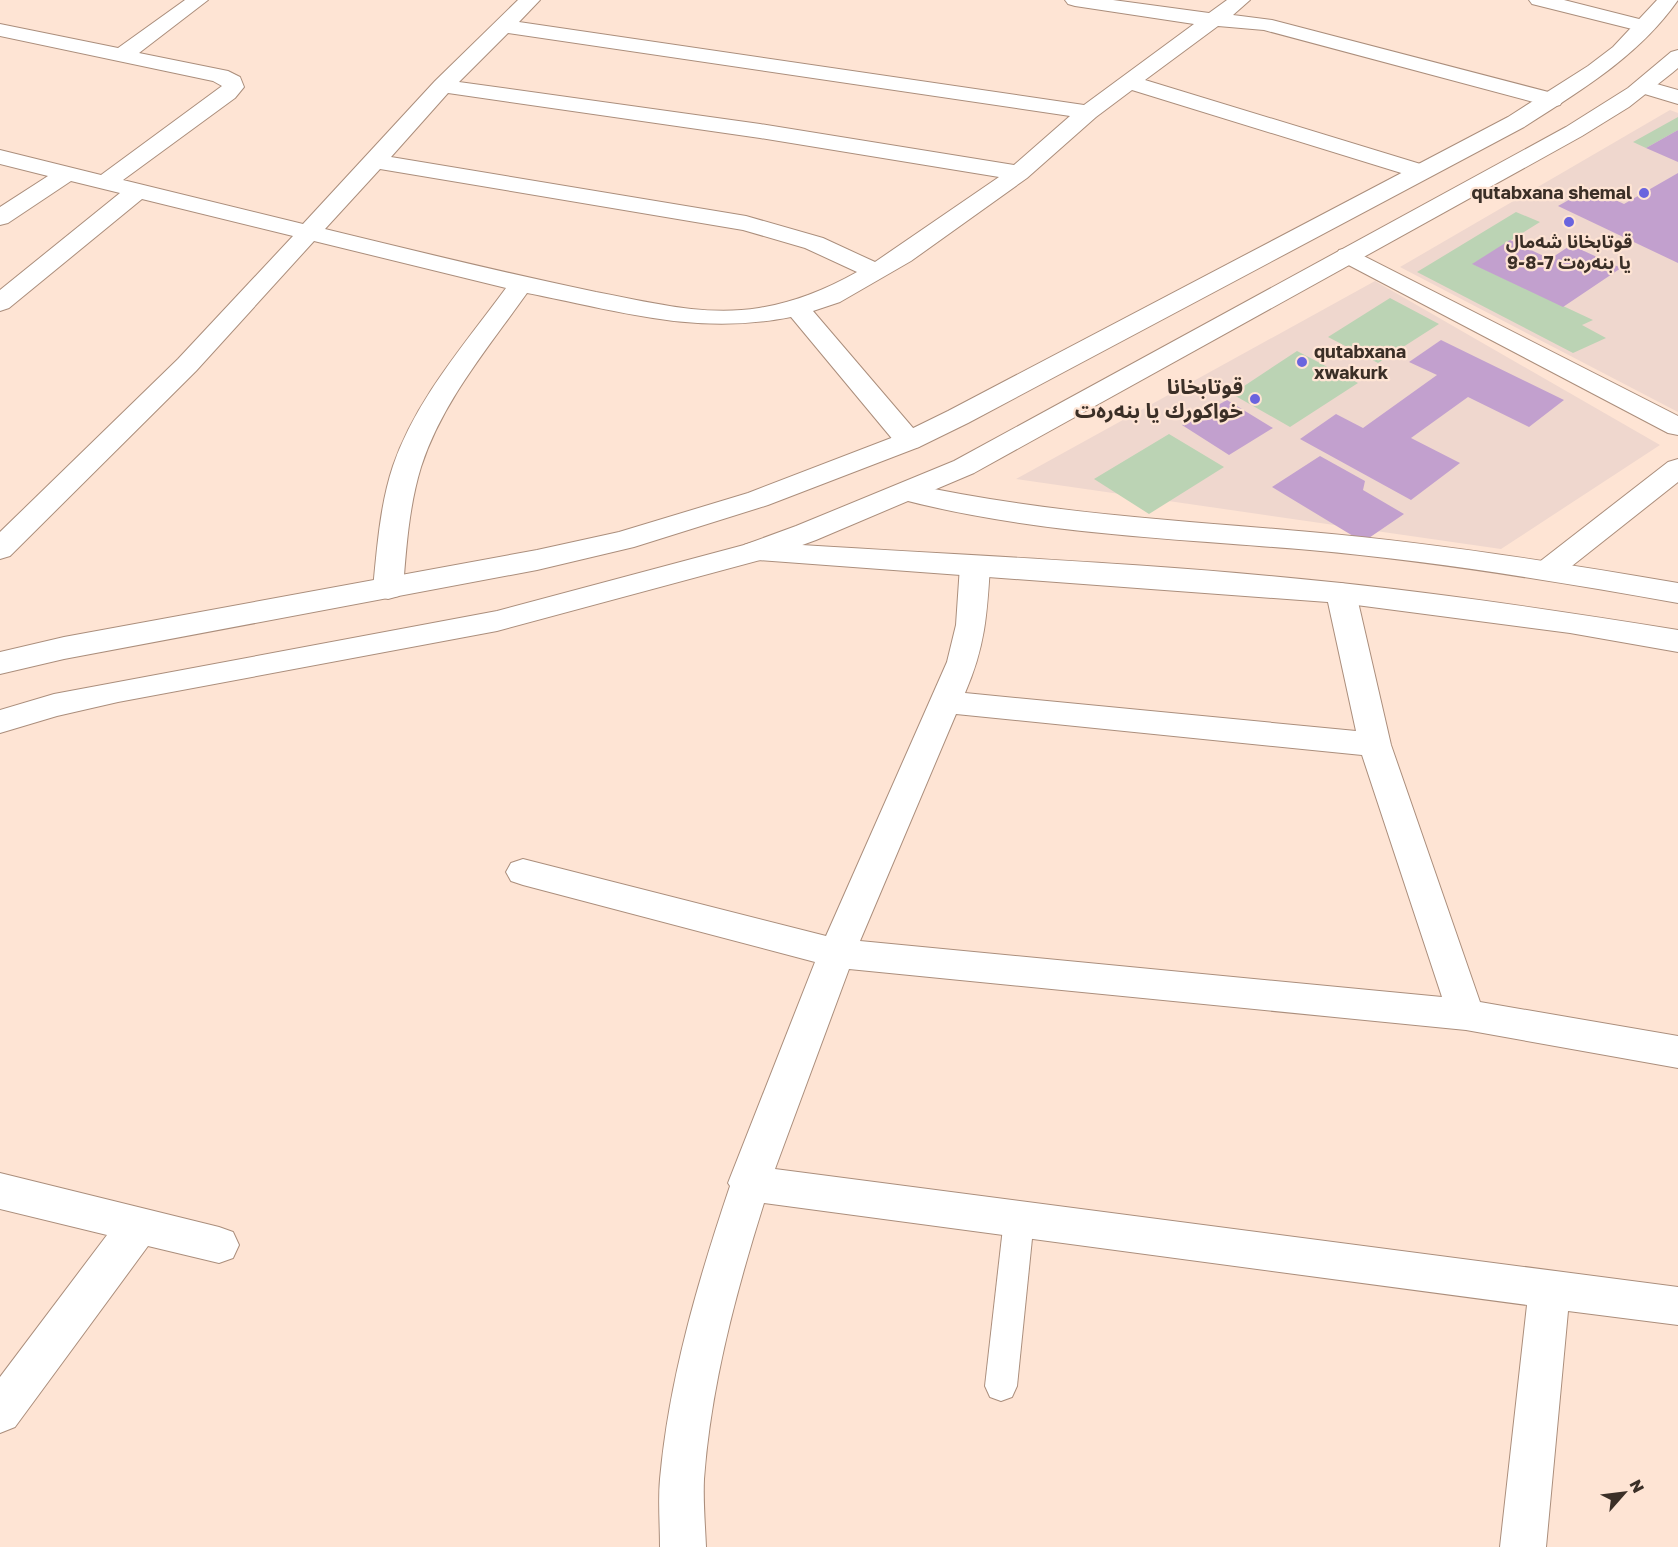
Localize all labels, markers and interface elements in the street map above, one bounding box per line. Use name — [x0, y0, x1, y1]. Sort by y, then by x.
place label: qutabxana shemal — [1472, 181, 1632, 203]
marker: qutabxana shemal — [1637, 186, 1651, 200]
marker: قوتابخانا شەمال یا بنەرەت 7-8-9 — [1562, 215, 1576, 229]
place label: قوتابخانا شەمال یا بنەرەت 7-8-9 — [1506, 230, 1632, 274]
place label: qutabxana xwakurk — [1314, 340, 1406, 383]
marker: qutabxana xwakurk — [1295, 355, 1309, 369]
place label: قوتابخانا خواکورك یا بنەرەت — [1075, 373, 1243, 423]
marker: قوتابخانا خواکورك یا بنەرەت — [1248, 392, 1262, 406]
north arrow — [1594, 1463, 1654, 1523]
text: N — [1626, 1476, 1649, 1496]

